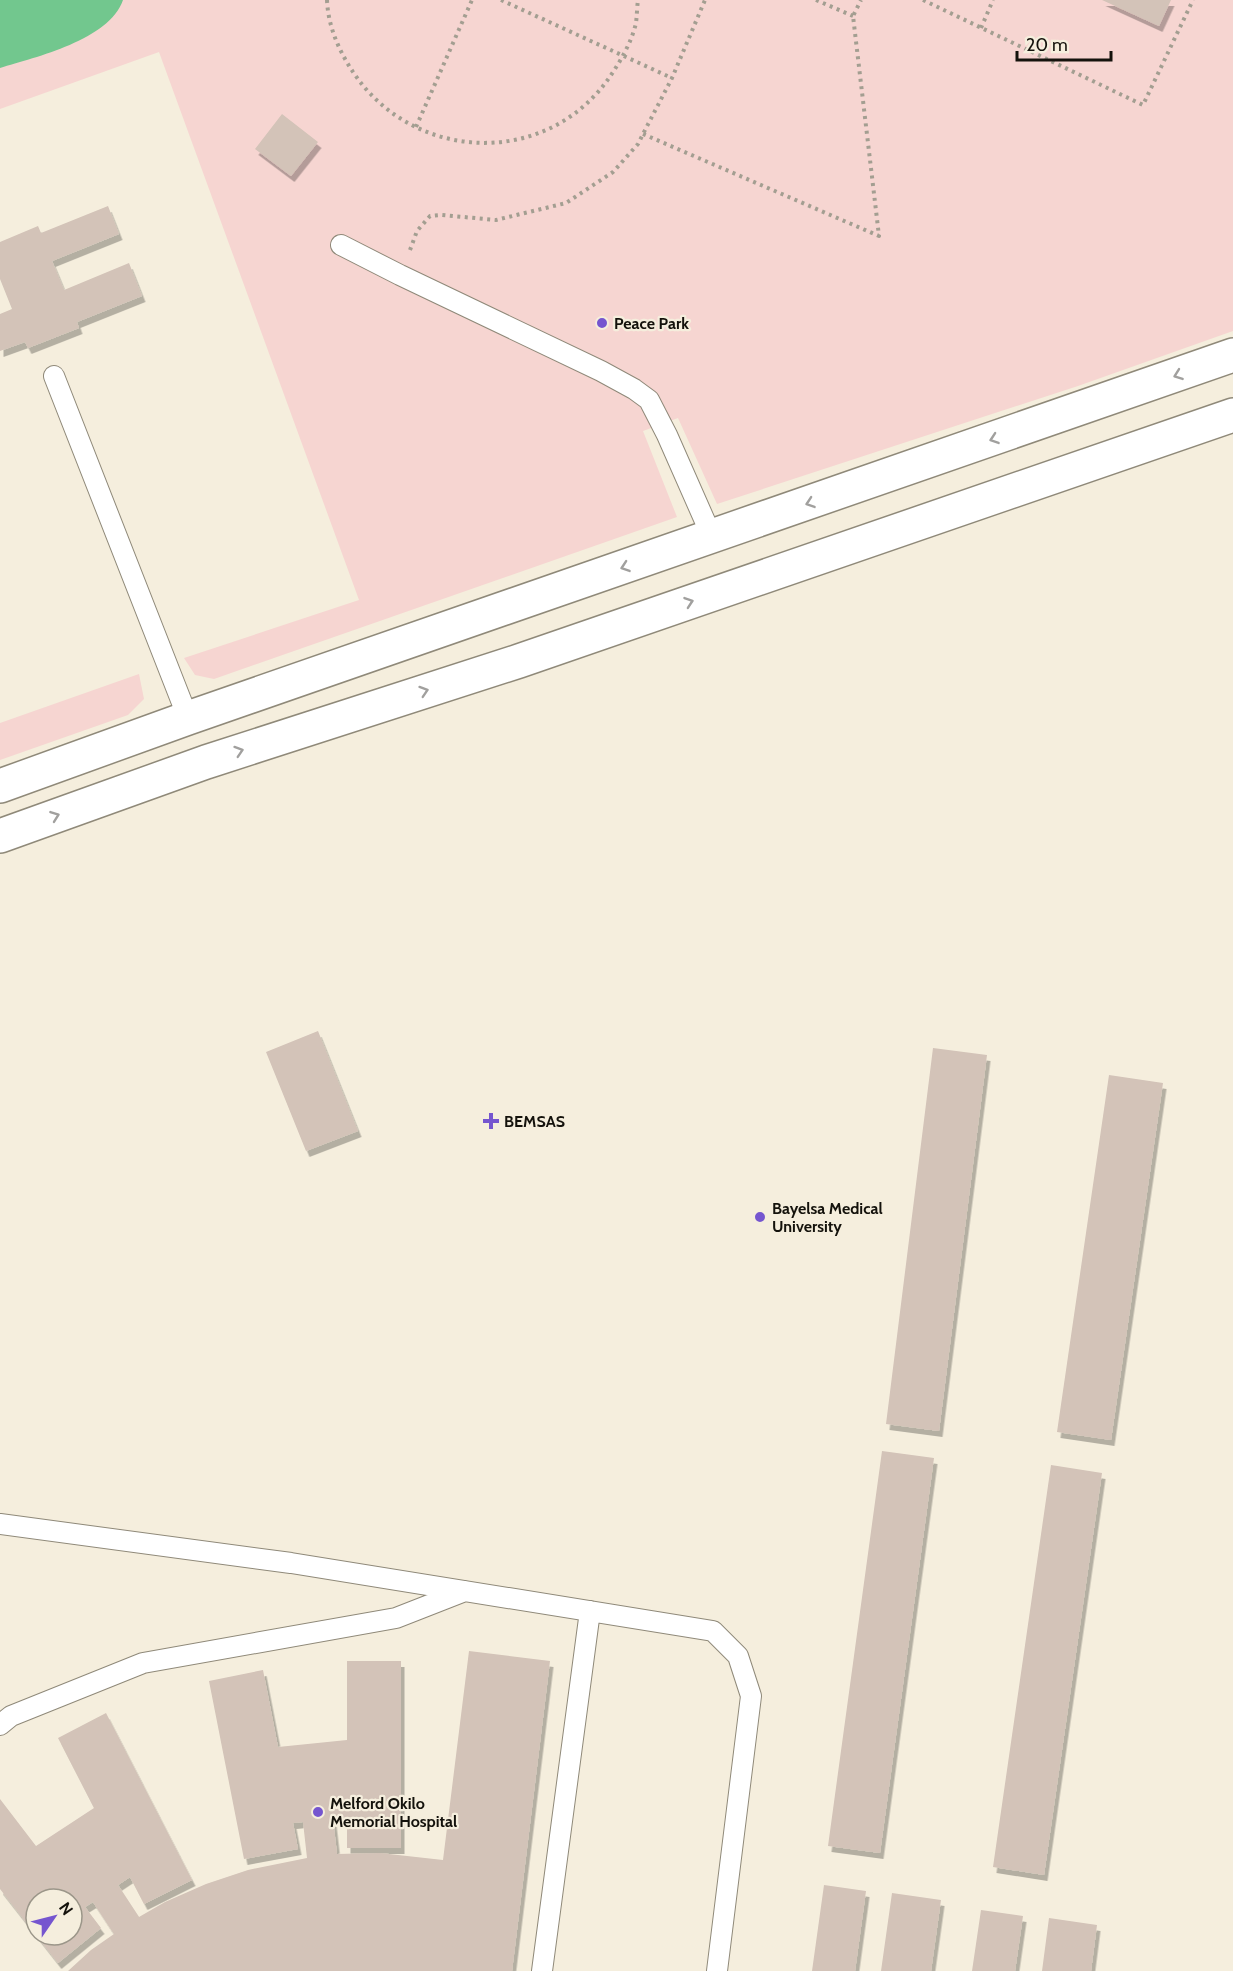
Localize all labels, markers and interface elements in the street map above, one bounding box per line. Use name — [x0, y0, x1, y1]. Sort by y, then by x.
scale bar — [1017, 24, 1112, 62]
text: 20 m — [1026, 34, 1068, 56]
place label: Peace Park — [614, 314, 689, 333]
marker: Peace Park — [595, 316, 609, 330]
one-way arrow — [1173, 367, 1184, 380]
one-way arrow — [989, 432, 1000, 445]
one-way arrow — [805, 496, 816, 509]
one-way arrow — [621, 560, 631, 573]
one-way arrow — [683, 597, 694, 610]
one-way arrow — [418, 686, 429, 699]
one-way arrow — [233, 746, 244, 758]
one-way arrow — [49, 811, 60, 824]
marker: BEMSAS — [482, 1112, 500, 1130]
place label: BEMSAS — [504, 1112, 565, 1131]
place label: Bayelsa Medical University — [772, 1199, 883, 1236]
marker: Bayelsa Medical University — [753, 1210, 767, 1224]
place label: Melford Okilo Memorial Hospital — [330, 1794, 457, 1831]
marker: Melford Okilo Memorial Hospital — [311, 1805, 325, 1819]
north arrow — [24, 1887, 84, 1947]
text: N — [55, 1899, 77, 1919]

